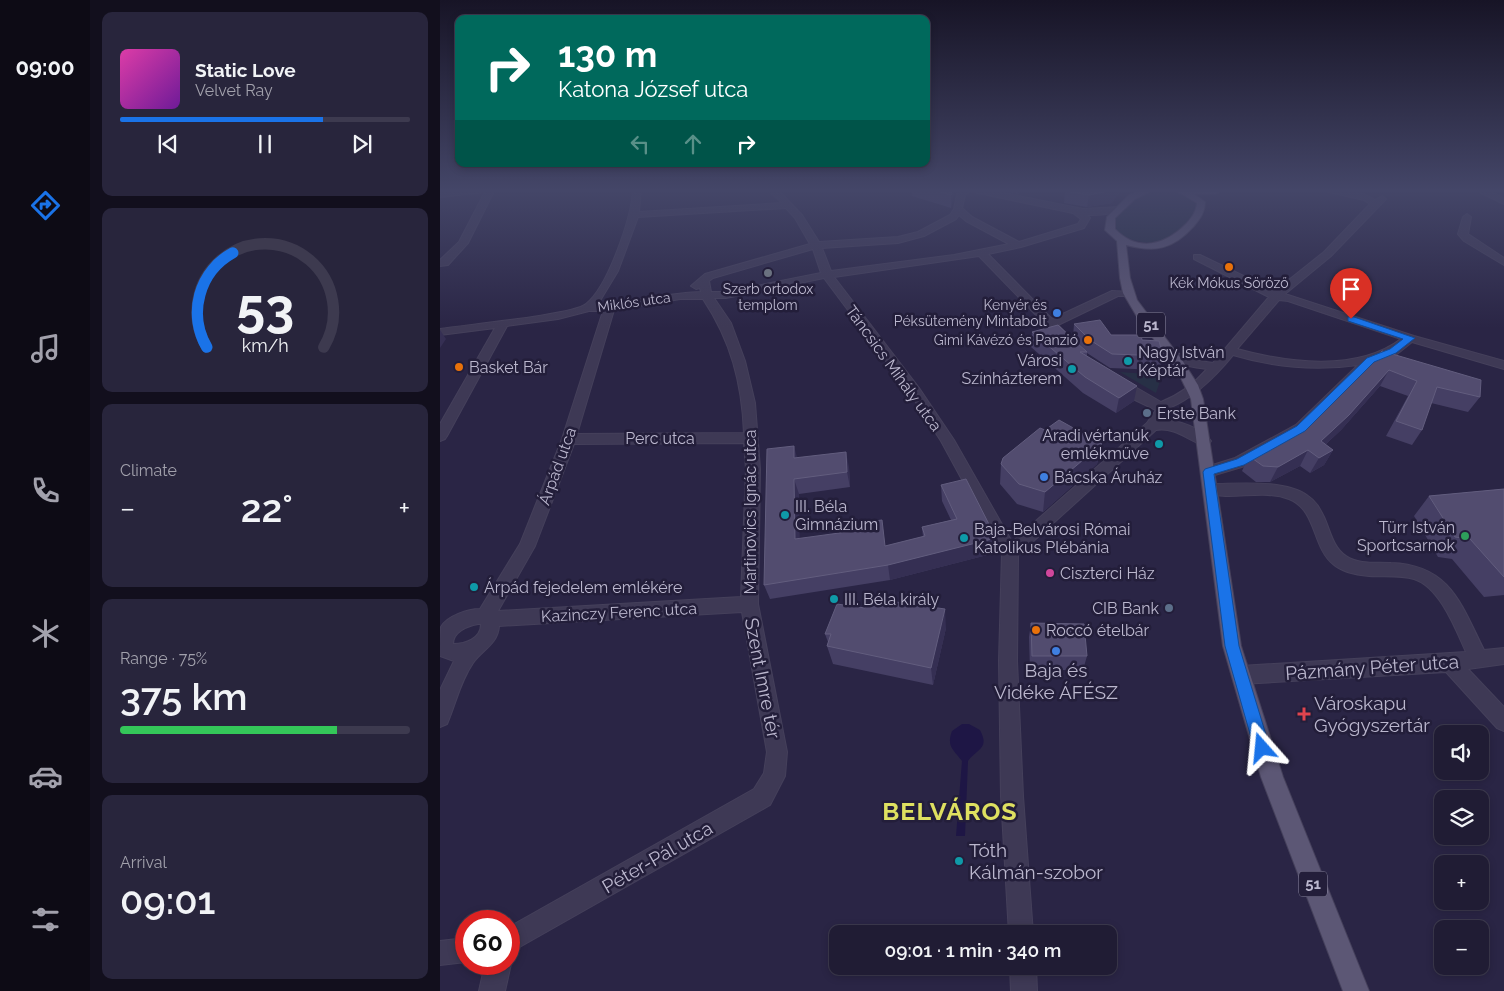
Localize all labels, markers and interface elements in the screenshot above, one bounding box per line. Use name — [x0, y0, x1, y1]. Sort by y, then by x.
text: 130 m — [558, 34, 657, 75]
icon: right — [475, 35, 540, 100]
text: 09:00 — [16, 54, 74, 80]
text: Static Love — [195, 59, 296, 81]
text: Katona József utca — [558, 76, 748, 102]
text: Velvet Ray — [195, 81, 273, 100]
icon: previous — [154, 130, 182, 158]
icon: pause — [251, 130, 279, 158]
icon: next — [348, 130, 376, 158]
icon: left — [626, 130, 654, 158]
icon: ahead — [679, 130, 707, 158]
icon: right — [732, 130, 760, 158]
icon: directions — [28, 188, 63, 223]
marker: Kék Mókus Söröző — [1223, 261, 1235, 273]
marker: Szerb ortodox templom — [762, 267, 774, 279]
pin — [1330, 268, 1372, 319]
place label: Kék Mókus Söröző — [1169, 275, 1289, 291]
icon: arrive — [1337, 275, 1365, 303]
text: 53 — [236, 277, 294, 338]
place label: Szerb ortodox templom — [723, 281, 813, 313]
street label: Miklós utca — [597, 289, 671, 315]
place label: Kenyér és Péksütemény Mintabolt — [894, 297, 1047, 329]
street label: Táncsics Mihály utca — [842, 302, 946, 435]
marker: Kenyér és Péksütemény Mintabolt — [1051, 307, 1063, 319]
road number: 51 — [1137, 312, 1165, 338]
icon: music — [28, 331, 63, 366]
place label: Gimi Kávézó és Panzió — [934, 332, 1078, 348]
marker: Gimi Kávézó és Panzió — [1082, 334, 1094, 346]
text: km/h — [241, 335, 289, 356]
place label: Nagy István Képtár — [1138, 343, 1225, 380]
place label: Városi Színházterem — [962, 351, 1062, 388]
marker: Nagy István Képtár — [1122, 355, 1134, 367]
place label: Basket Bár — [469, 358, 548, 377]
marker: Basket Bár — [453, 361, 465, 373]
marker: Városi Színházterem — [1066, 363, 1078, 375]
place label: Erste Bank — [1157, 404, 1236, 423]
marker: Erste Bank — [1141, 407, 1153, 419]
street label: Árpád utca — [534, 424, 580, 508]
place label: Aradi vértanúk emlékműve — [1042, 426, 1150, 463]
street label: Perc utca — [625, 429, 695, 448]
street label: Martinovics Ignác utca — [741, 429, 760, 595]
marker: Aradi vértanúk emlékműve — [1153, 438, 1165, 450]
text: Climate — [120, 461, 177, 480]
place label: Bácska Áruház — [1054, 467, 1163, 487]
marker: Bácska Áruház — [1038, 471, 1050, 483]
icon: phone — [28, 473, 63, 508]
text: 22° — [241, 486, 293, 531]
text: − — [120, 492, 135, 525]
text: + — [398, 492, 410, 525]
place label: III. Béla Gimnázium — [795, 497, 878, 534]
marker: III. Béla Gimnázium — [779, 509, 791, 521]
place label: Türr István Sportcsarnok — [1357, 518, 1456, 555]
place label: Baja-Belvárosi Római Katolikus Plébánia — [974, 520, 1130, 557]
marker: Türr István Sportcsarnok — [1459, 530, 1471, 542]
marker: Baja-Belvárosi Római Katolikus Plébánia — [958, 532, 970, 544]
place label: Ciszterci Ház — [1060, 564, 1155, 583]
marker: Ciszterci Ház — [1044, 567, 1056, 579]
place label: Árpád fejedelem emlékére — [484, 577, 682, 597]
marker: Árpád fejedelem emlékére — [468, 581, 480, 593]
place label: III. Béla király — [844, 590, 940, 609]
marker: III. Béla király — [828, 593, 840, 605]
street label: Kazinczy Ferenc utca — [541, 599, 697, 626]
place label: CIB Bank — [1092, 599, 1160, 618]
marker: CIB Bank — [1163, 602, 1175, 614]
icon: climate — [28, 616, 63, 651]
street label: Szent Imre tér — [741, 616, 786, 741]
place label: Roccó ételbár — [1046, 621, 1150, 640]
marker: Roccó ételbár — [1030, 624, 1042, 636]
marker: Baja és Vidéke ÁFÉSZ — [1050, 645, 1062, 657]
text: Range · 75% — [120, 649, 207, 668]
street label: Pázmány Péter utca — [1284, 650, 1460, 684]
place label: Baja és Vidéke ÁFÉSZ — [994, 659, 1118, 703]
text: 375 km — [120, 674, 248, 719]
place label: Városkapu Gyógyszertár — [1314, 692, 1430, 736]
marker: Városkapu Gyógyszertár — [1298, 708, 1310, 720]
position arrow — [1235, 721, 1287, 773]
map controls — [1434, 725, 1489, 975]
button: sound — [1434, 725, 1489, 780]
icon: car — [28, 759, 63, 794]
button: layers — [1434, 790, 1489, 845]
district label: BELVÁROS — [882, 796, 1018, 826]
street label: Péter-Pál utca — [598, 817, 716, 897]
place label: Tóth Kálmán-szobor — [969, 839, 1103, 883]
text: Arrival — [120, 853, 167, 872]
marker: Tóth Kálmán-szobor — [953, 855, 965, 867]
button: + — [1434, 855, 1489, 910]
road number: 51 — [1299, 872, 1327, 896]
text: 09:01 — [120, 878, 215, 923]
icon: filters — [28, 902, 63, 937]
speed limit sign: 60 — [455, 910, 520, 975]
button: − — [1434, 920, 1489, 975]
text: 09:01 · 1 min · 340 m — [885, 939, 1061, 961]

